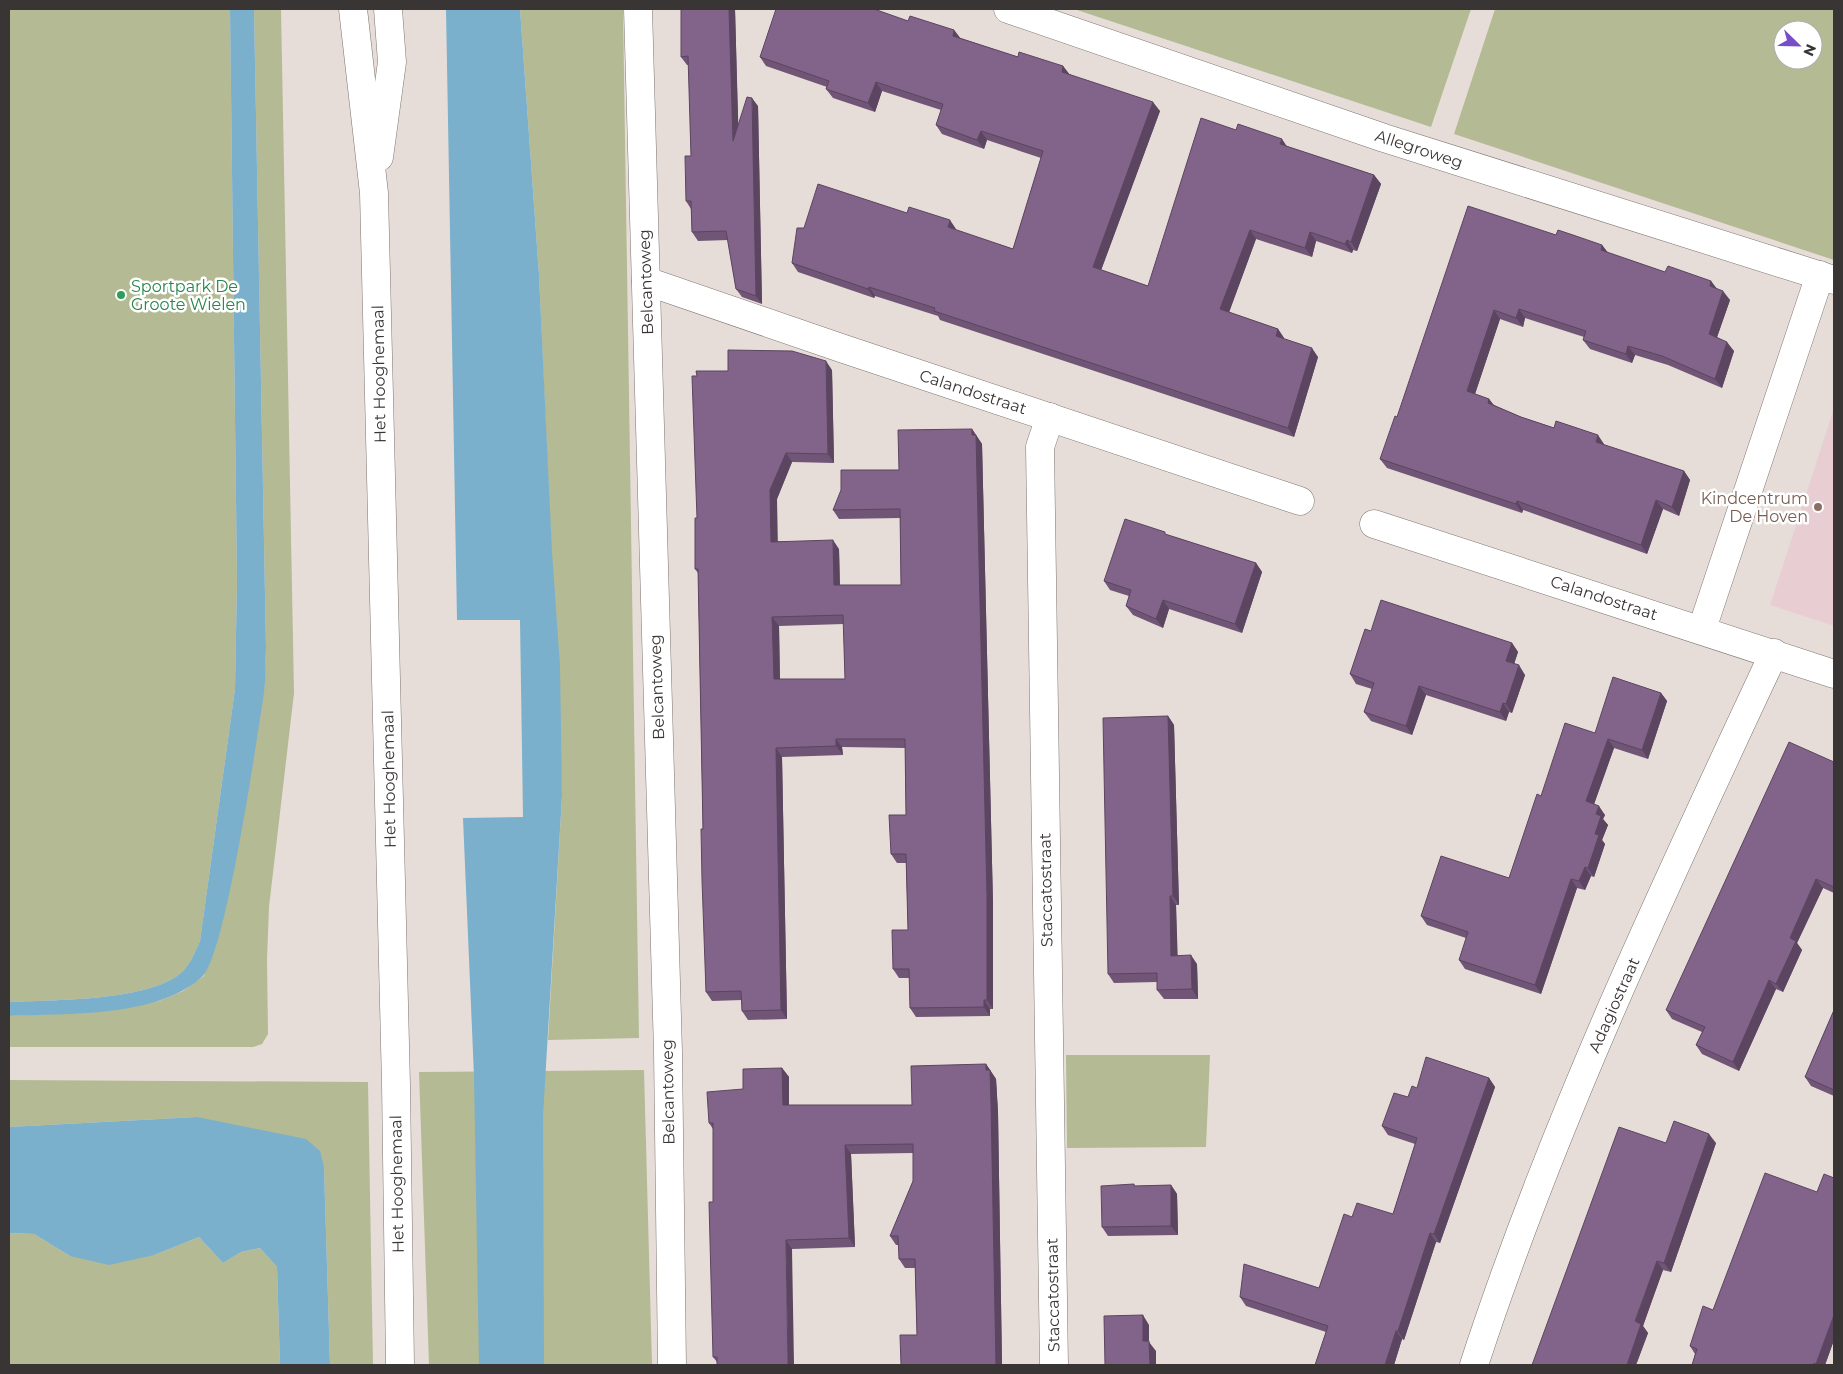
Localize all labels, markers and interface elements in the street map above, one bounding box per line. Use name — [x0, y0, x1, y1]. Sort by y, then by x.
north arrow — [1773, 20, 1823, 70]
text: N — [1799, 41, 1820, 59]
street label: Allegroweg — [1373, 126, 1465, 172]
street label: Belcantoweg — [635, 229, 657, 335]
place label: Sportpark De Groote Wielen — [131, 277, 246, 314]
marker: Sportpark De Groote Wielen — [115, 289, 127, 301]
street label: Het Hooghemaal — [368, 305, 390, 443]
street label: Calandostraat — [917, 366, 1029, 418]
place label: Kindcentrum De Hoven — [1701, 489, 1808, 526]
marker: Kindcentrum De Hoven — [1812, 501, 1824, 513]
street label: Calandostraat — [1548, 572, 1660, 624]
street label: Belcantoweg — [646, 634, 668, 740]
street label: Het Hooghemaal — [378, 710, 400, 848]
street label: Staccatostraat — [1035, 832, 1056, 947]
street label: Adagiostraat — [1584, 954, 1644, 1056]
street label: Belcantoweg — [658, 1039, 678, 1145]
street label: Het Hooghemaal — [386, 1115, 408, 1253]
street label: Staccatostraat — [1042, 1237, 1063, 1352]

